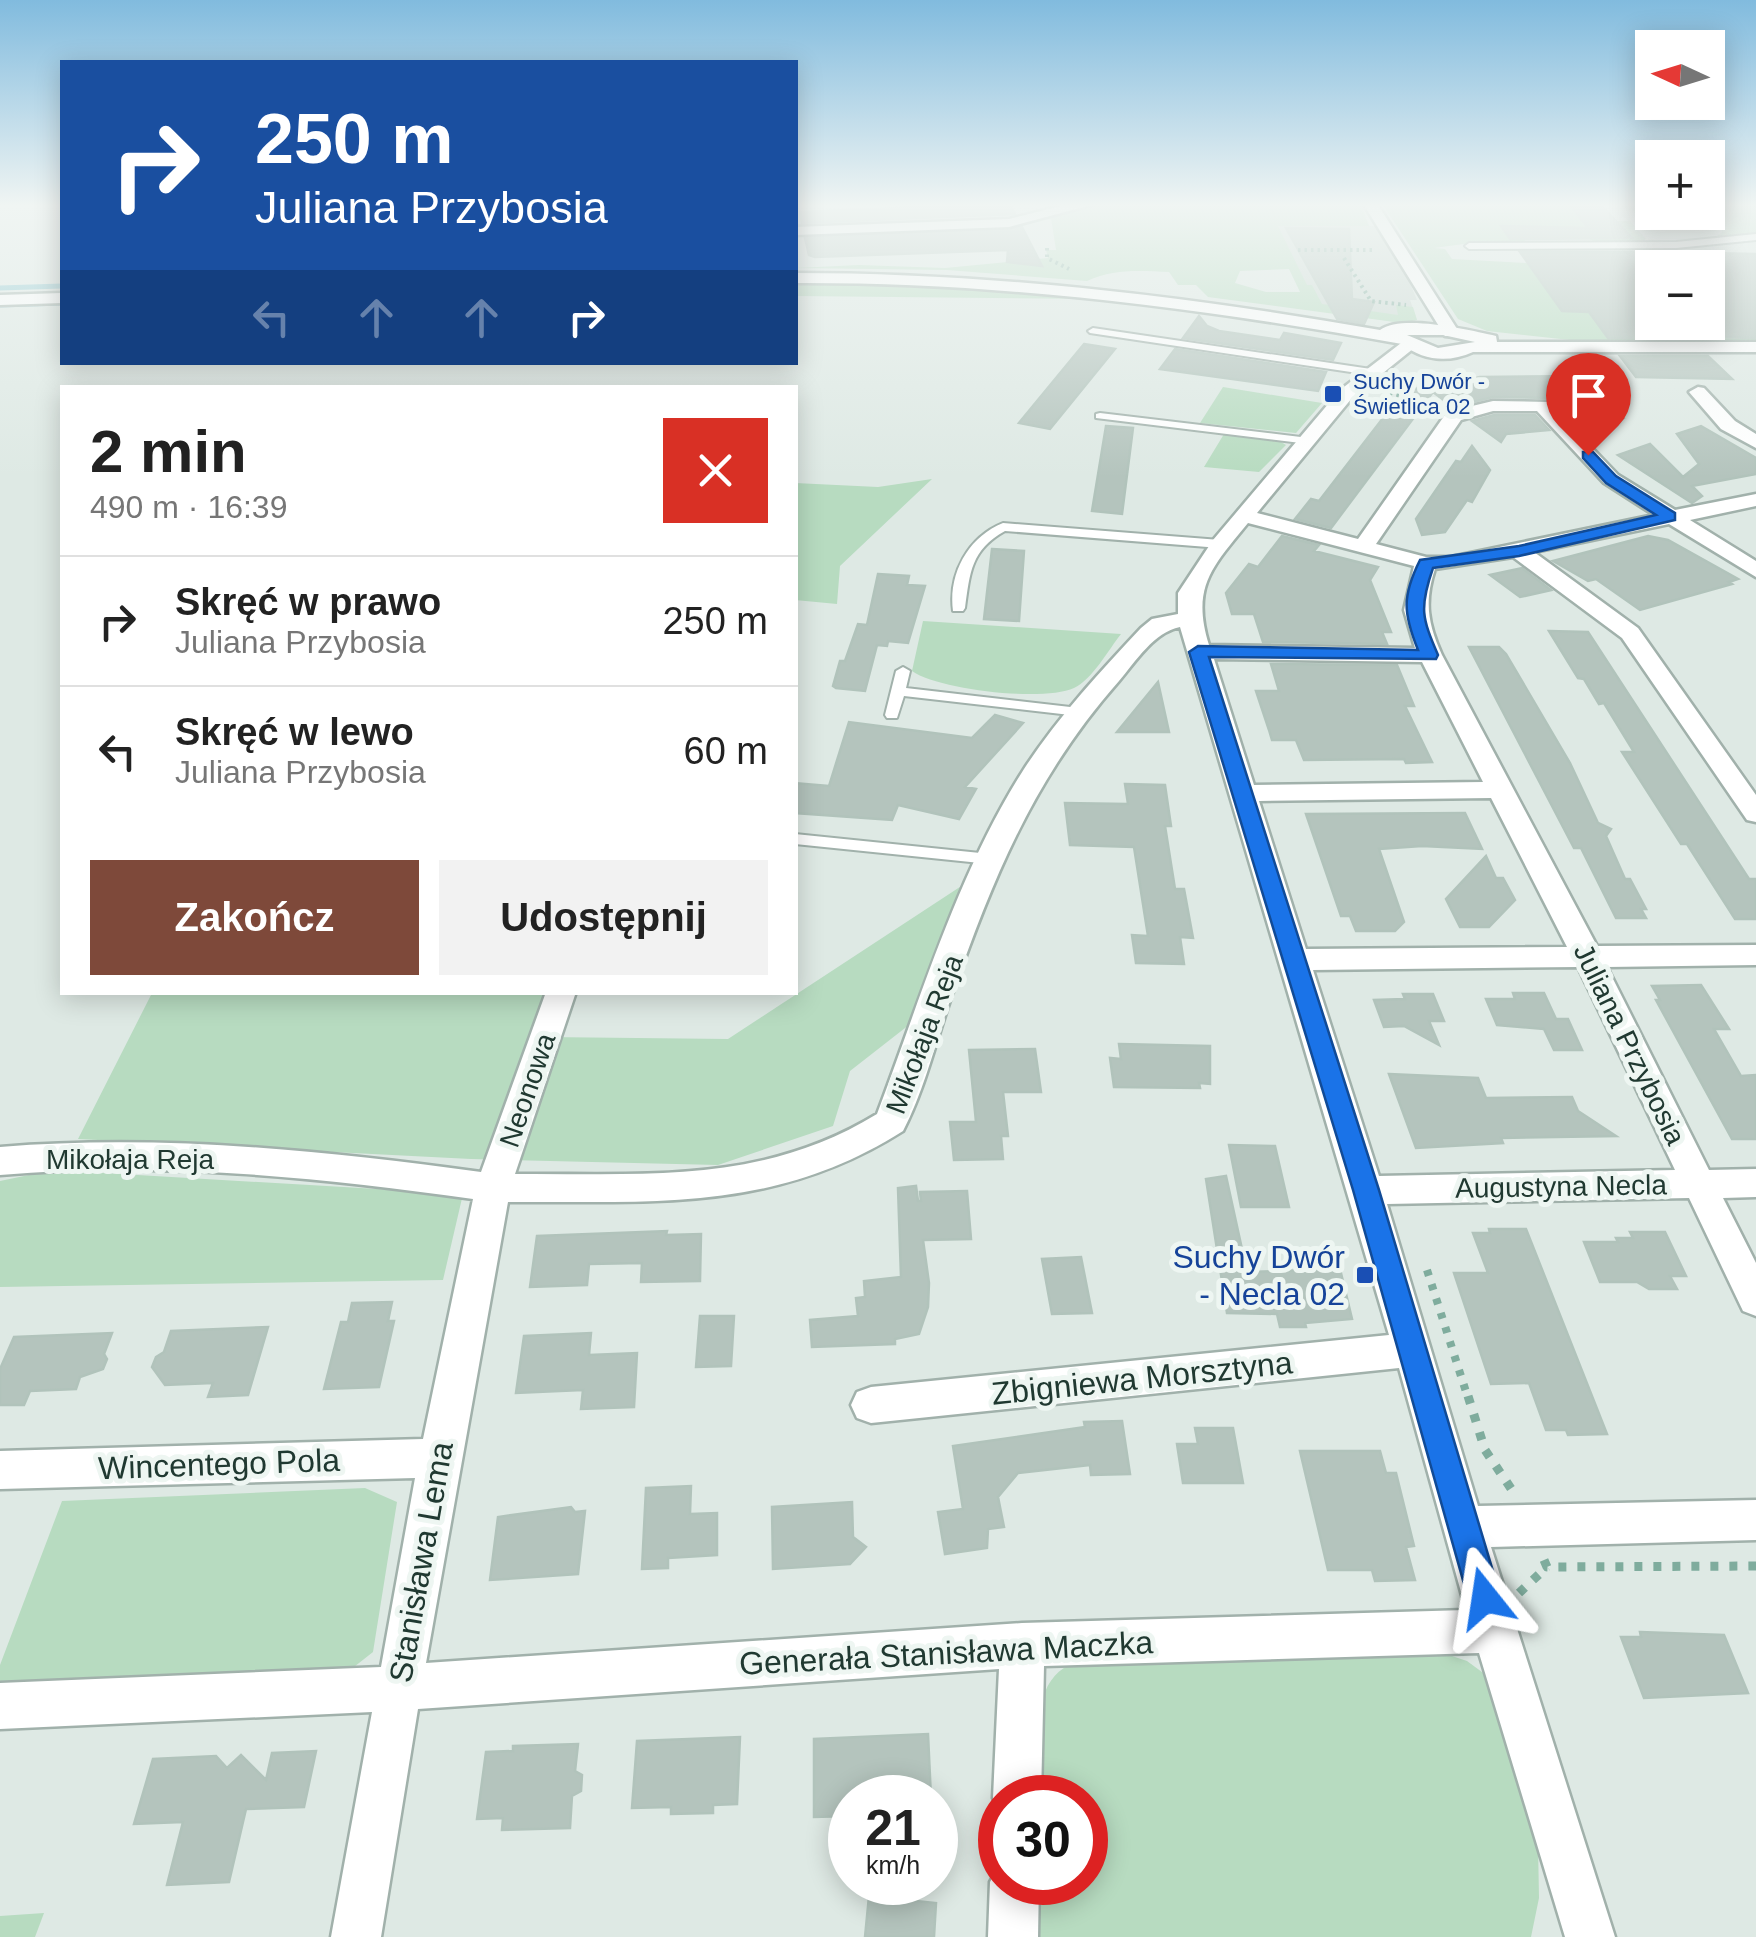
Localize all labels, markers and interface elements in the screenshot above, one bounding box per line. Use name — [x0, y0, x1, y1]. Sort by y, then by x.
north arrow — [1635, 30, 1725, 120]
map controls — [1635, 30, 1725, 340]
icon: right — [90, 100, 220, 230]
text: 250 m — [255, 100, 453, 178]
button: + — [1635, 140, 1725, 230]
text: Juliana Przybosia — [255, 182, 608, 233]
button: − — [1635, 250, 1725, 340]
icon: left — [244, 290, 299, 345]
icon: ahead — [349, 290, 404, 345]
icon: ahead — [454, 290, 509, 345]
icon: right — [559, 290, 614, 345]
pin — [1546, 353, 1631, 456]
icon: arrive — [1561, 368, 1616, 423]
place label: Suchy Dwór - Świetlica 02 — [1353, 369, 1485, 419]
marker: Suchy Dwór - Świetlica 02 — [1322, 383, 1344, 405]
text: 2 min — [90, 418, 247, 485]
button: close — [663, 418, 768, 523]
text: 490 m · 16:39 — [90, 489, 287, 525]
text: Skręć w prawo — [175, 581, 441, 623]
icon: right — [90, 594, 145, 649]
text: 250 m — [662, 600, 768, 642]
text: Juliana Przybosia — [175, 624, 426, 660]
text: Skręć w lewo — [175, 711, 414, 753]
icon: left — [90, 724, 145, 779]
text: 60 m — [684, 730, 768, 772]
text: Juliana Przybosia — [175, 754, 426, 790]
button: Zakończ — [90, 860, 419, 975]
button: Udostępnij — [439, 860, 768, 975]
street label: Juliana Przybosia — [1568, 939, 1692, 1150]
street label: Mikołaja Reja — [880, 950, 969, 1118]
street label: Neonowa — [494, 1029, 562, 1151]
street label: Mikołaja Reja — [46, 1144, 214, 1175]
street label: Augustyna Necla — [1455, 1169, 1668, 1204]
place label: Suchy Dwór - Necla 02 — [1173, 1239, 1345, 1312]
marker: Suchy Dwór - Necla 02 — [1354, 1264, 1376, 1286]
street label: Zbigniewa Morsztyna — [990, 1344, 1294, 1412]
street label: Stanisława Lema — [382, 1439, 460, 1685]
street label: Wincentego Pola — [97, 1442, 341, 1486]
position arrow — [1433, 1546, 1537, 1650]
street label: Generała Stanisława Maczka — [738, 1624, 1154, 1682]
speed limit sign: 30 — [978, 1775, 1108, 1905]
text: 21 — [865, 1800, 921, 1856]
text: km/h — [866, 1851, 920, 1879]

